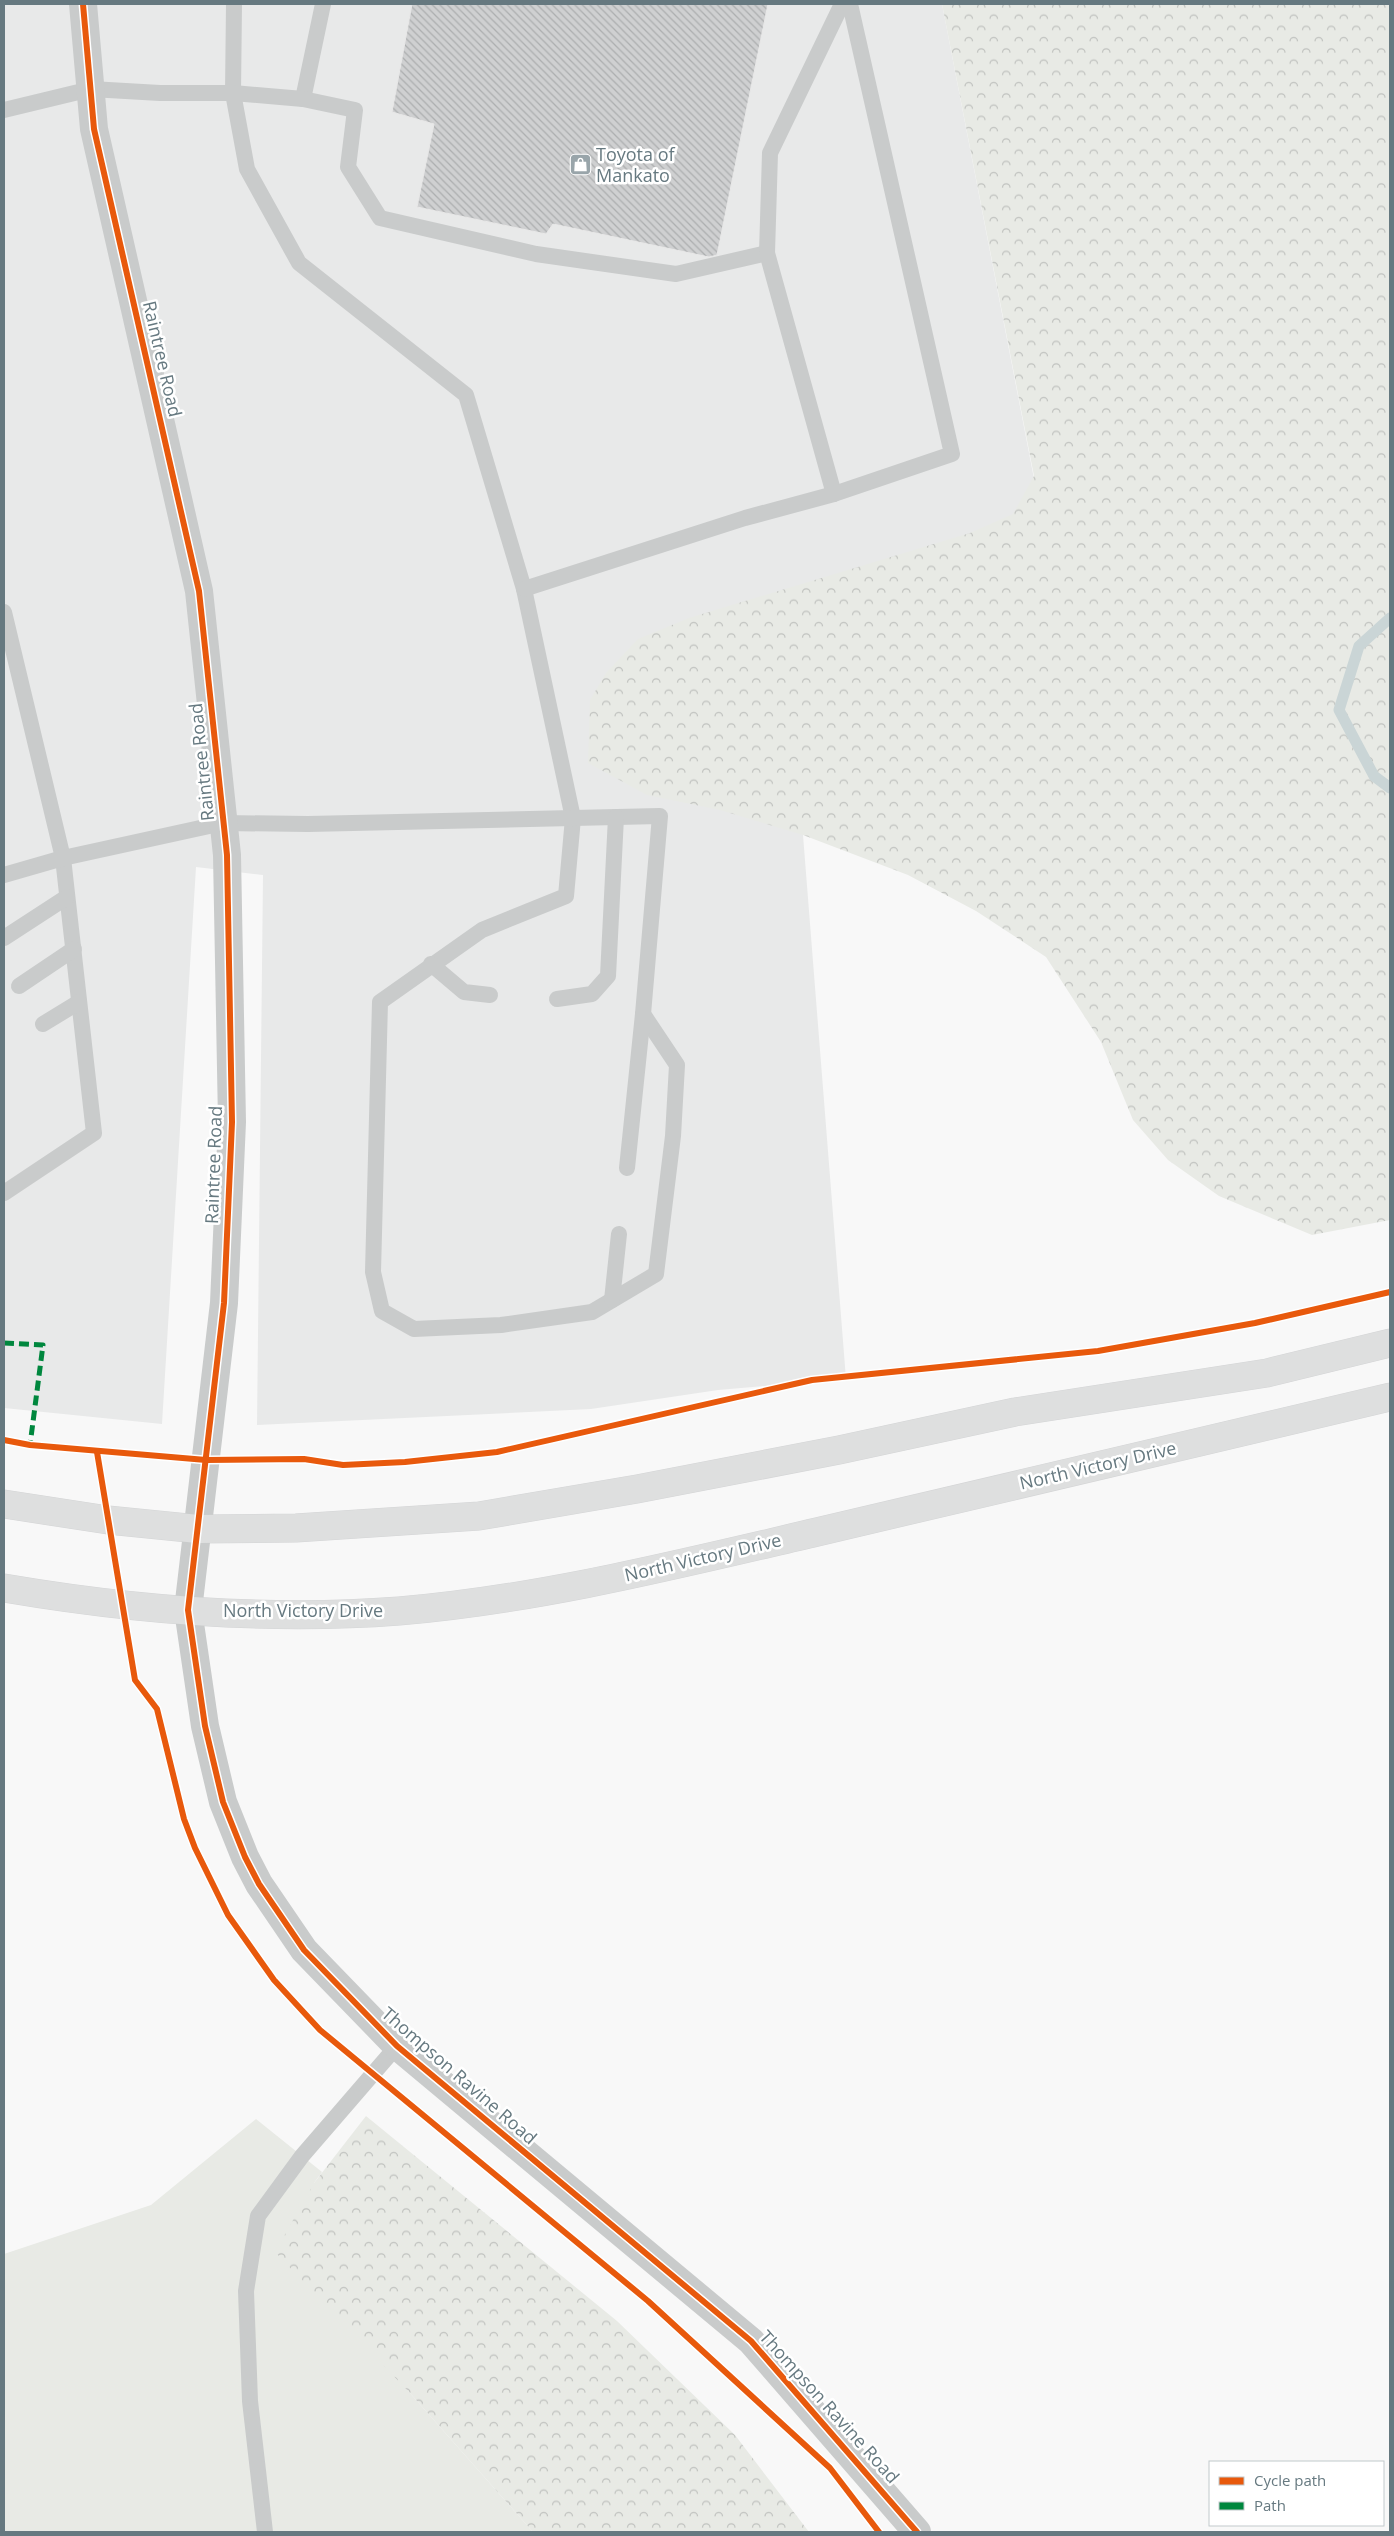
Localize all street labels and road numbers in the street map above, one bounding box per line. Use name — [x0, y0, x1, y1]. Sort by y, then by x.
street label: Raintree Road — [138, 298, 188, 419]
street label: Raintree Road — [183, 702, 219, 822]
street label: Raintree Road — [199, 1105, 227, 1225]
street label: North Victory Drive — [1017, 1435, 1178, 1495]
street label: North Victory Drive — [622, 1527, 783, 1587]
street label: North Victory Drive — [223, 1598, 383, 1622]
street label: Thompson Ravine Road — [377, 2001, 542, 2149]
street label: Thompson Ravine Road — [755, 2325, 905, 2488]

